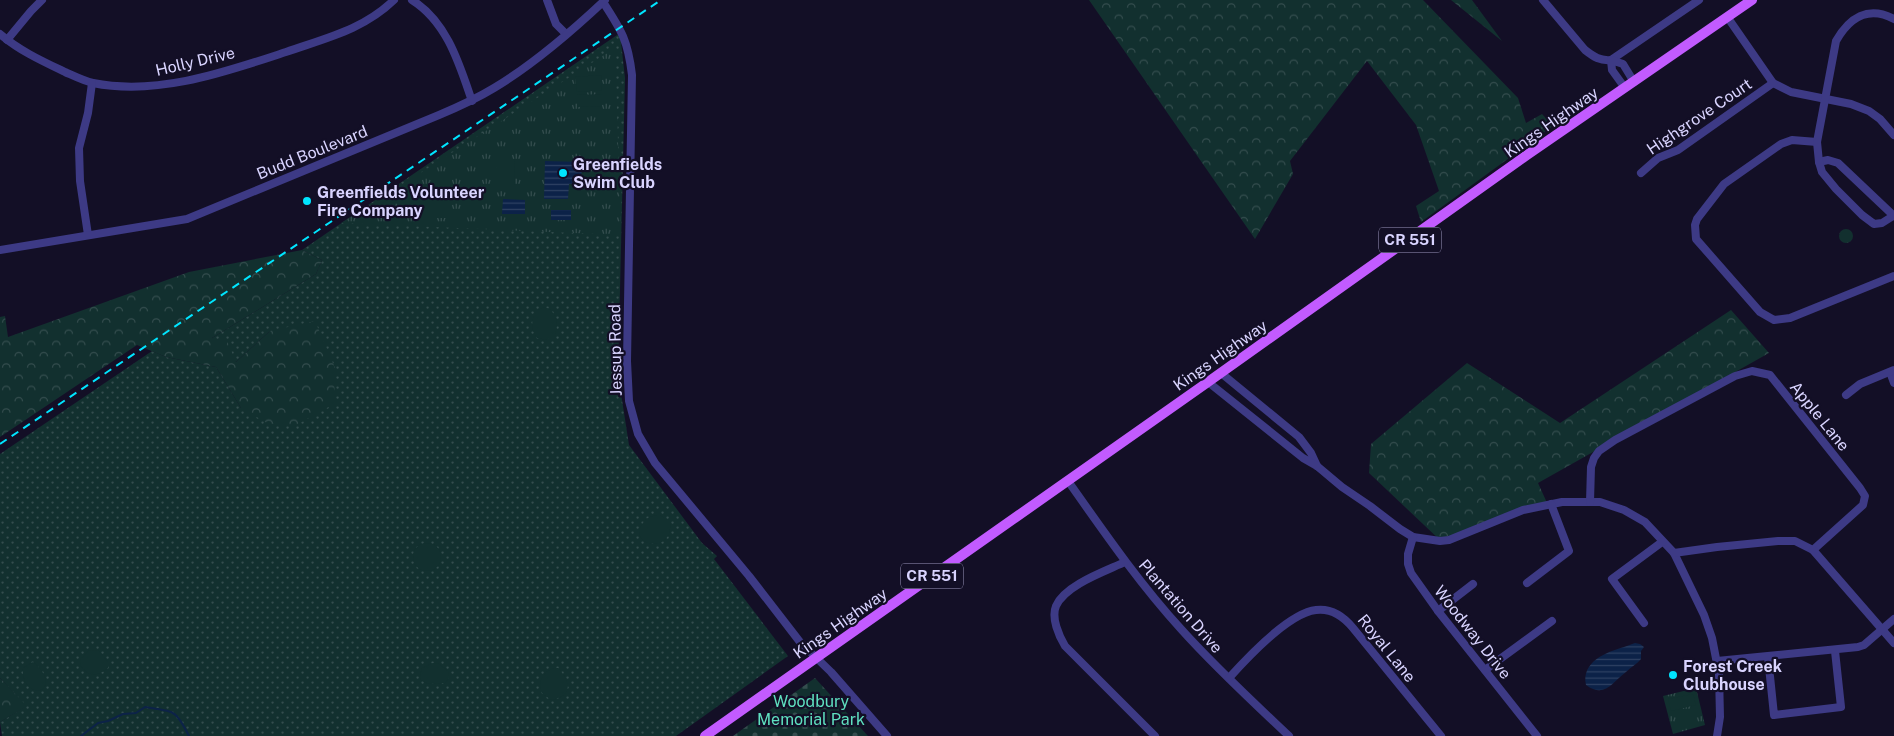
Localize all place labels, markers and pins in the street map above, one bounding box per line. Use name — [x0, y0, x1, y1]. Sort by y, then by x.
place label: Greenfields Swim Club — [573, 155, 662, 192]
marker: Greenfields Swim Club — [557, 167, 569, 179]
place label: Greenfields Volunteer Fire Company — [317, 183, 485, 220]
marker: Greenfields Volunteer Fire Company — [301, 195, 313, 207]
place label: Forest Creek Clubhouse — [1683, 657, 1782, 694]
marker: Forest Creek Clubhouse — [1667, 669, 1679, 681]

